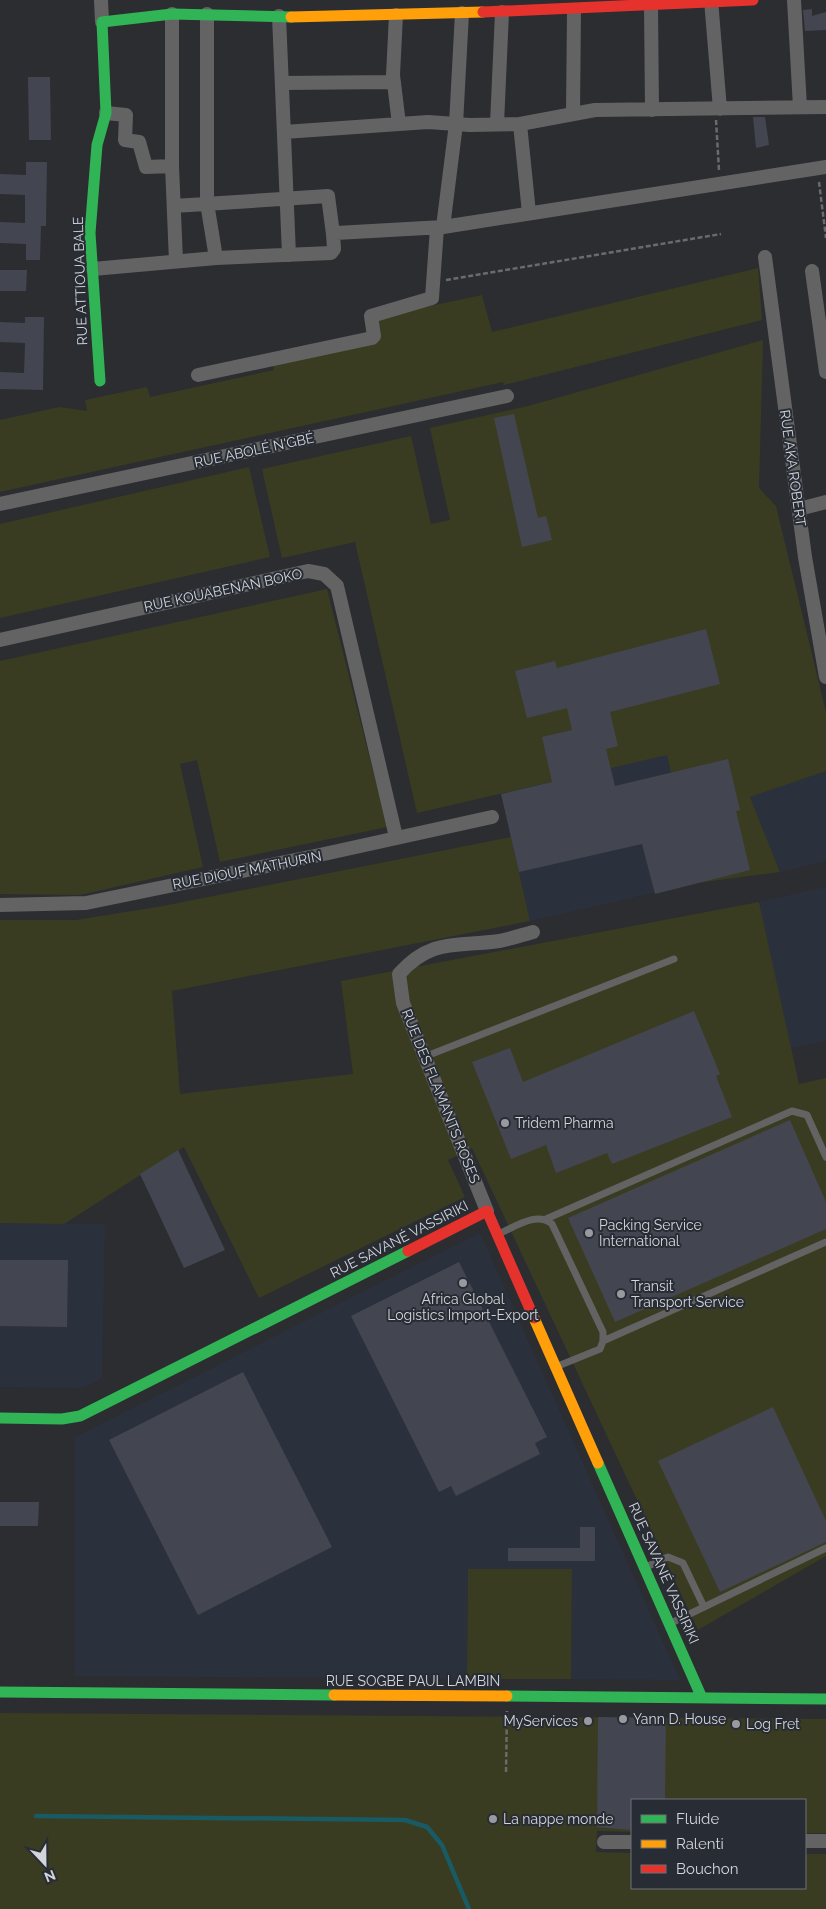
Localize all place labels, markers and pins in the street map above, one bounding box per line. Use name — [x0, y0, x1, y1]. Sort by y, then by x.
place label: Tridem Pharma — [515, 1115, 614, 1131]
marker: Tridem Pharma — [499, 1117, 511, 1129]
place label: Packing Service International — [599, 1217, 702, 1249]
marker: Packing Service International — [583, 1227, 595, 1239]
marker: Africa Global Logistics Import-Export — [457, 1277, 469, 1289]
place label: Transit Transport Service — [631, 1278, 744, 1310]
marker: Transit Transport Service — [615, 1288, 627, 1300]
place label: Africa Global Logistics Import-Export — [387, 1291, 539, 1323]
place label: Yann D. House — [633, 1711, 726, 1727]
place label: MyServices — [503, 1713, 578, 1729]
marker: Yann D. House — [617, 1713, 629, 1725]
marker: MyServices — [582, 1715, 594, 1727]
place label: Log Fret — [746, 1716, 800, 1732]
marker: Log Fret — [730, 1718, 742, 1730]
place label: La nappe monde — [503, 1811, 614, 1827]
marker: La nappe monde — [487, 1813, 499, 1825]

